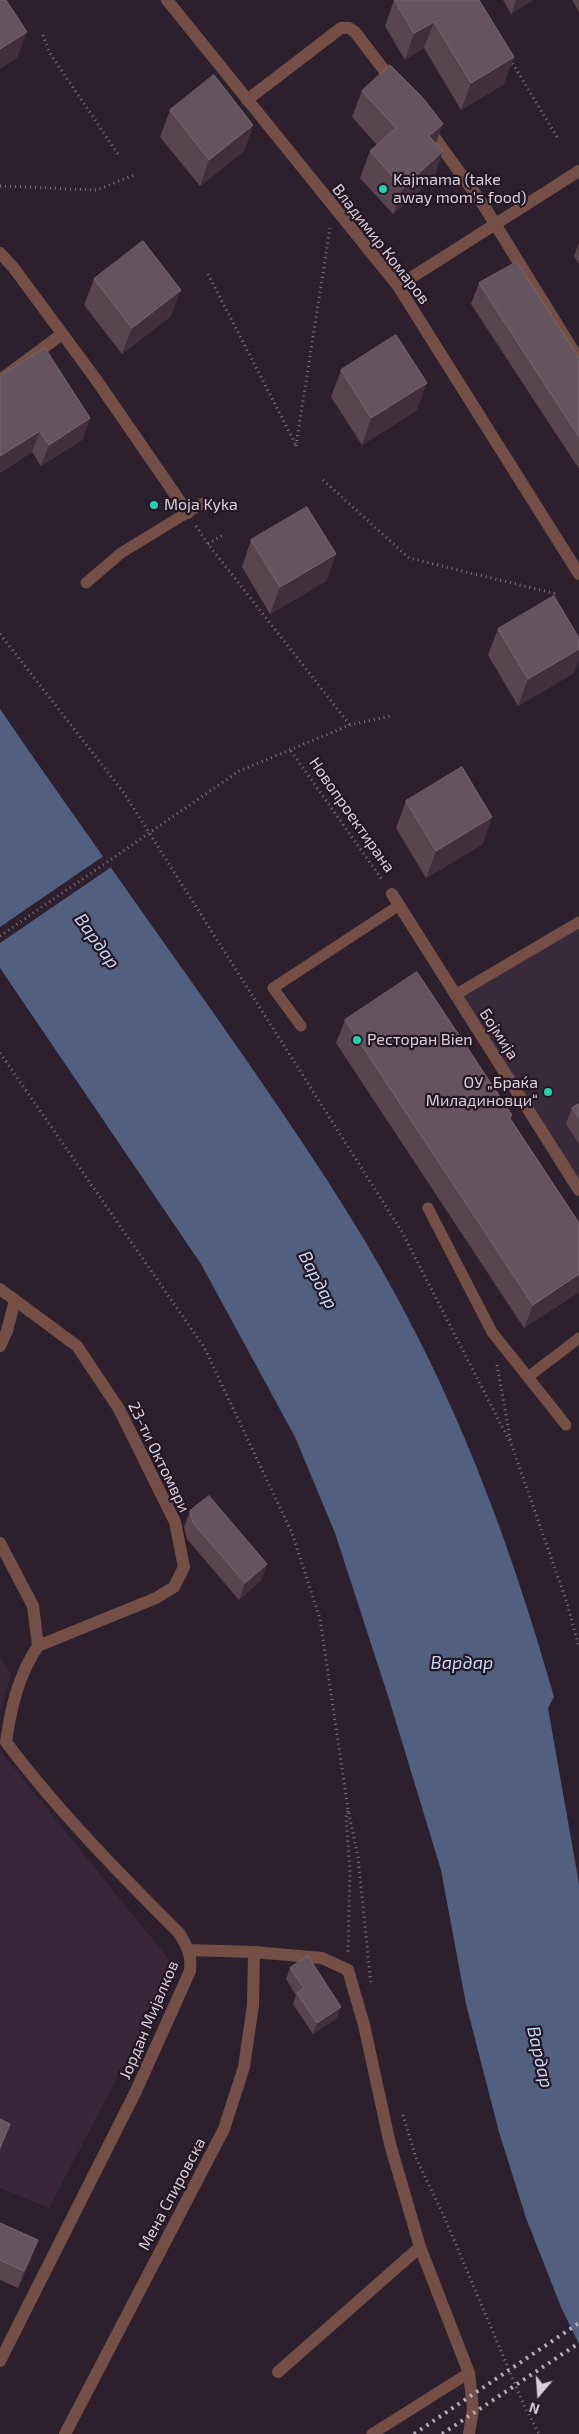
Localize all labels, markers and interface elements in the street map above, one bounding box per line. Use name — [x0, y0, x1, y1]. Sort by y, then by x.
place label: Kajmama (take away mom's food) — [393, 170, 526, 208]
street label: Владимир Комаров — [328, 180, 434, 308]
marker: Kajmama (take away mom's food) — [377, 183, 389, 195]
place label: Moja Kyka — [164, 495, 238, 515]
marker: Moja Kyka — [148, 499, 160, 511]
street label: Новопроектирана — [305, 754, 399, 876]
water label: Вардар — [70, 909, 124, 973]
street label: Бојмија — [475, 1005, 523, 1063]
place label: Ресторан Bien — [367, 1030, 473, 1050]
marker: Ресторан Bien — [351, 1034, 363, 1046]
place label: ОУ „Браќа Миладиновци“ — [426, 1073, 538, 1111]
marker: ОУ „Браќа Миладиновци“ — [542, 1086, 554, 1098]
water label: Вардар — [294, 1247, 342, 1313]
street label: 23-ти Октомври — [124, 1398, 194, 1516]
water label: Вардар — [431, 1652, 493, 1674]
street label: Јордан Мијалков — [115, 1958, 183, 2082]
water label: Вардар — [522, 2024, 558, 2090]
street label: Мена Спировска — [134, 2134, 210, 2254]
north arrow — [514, 2369, 564, 2419]
text: N — [527, 2399, 542, 2418]

